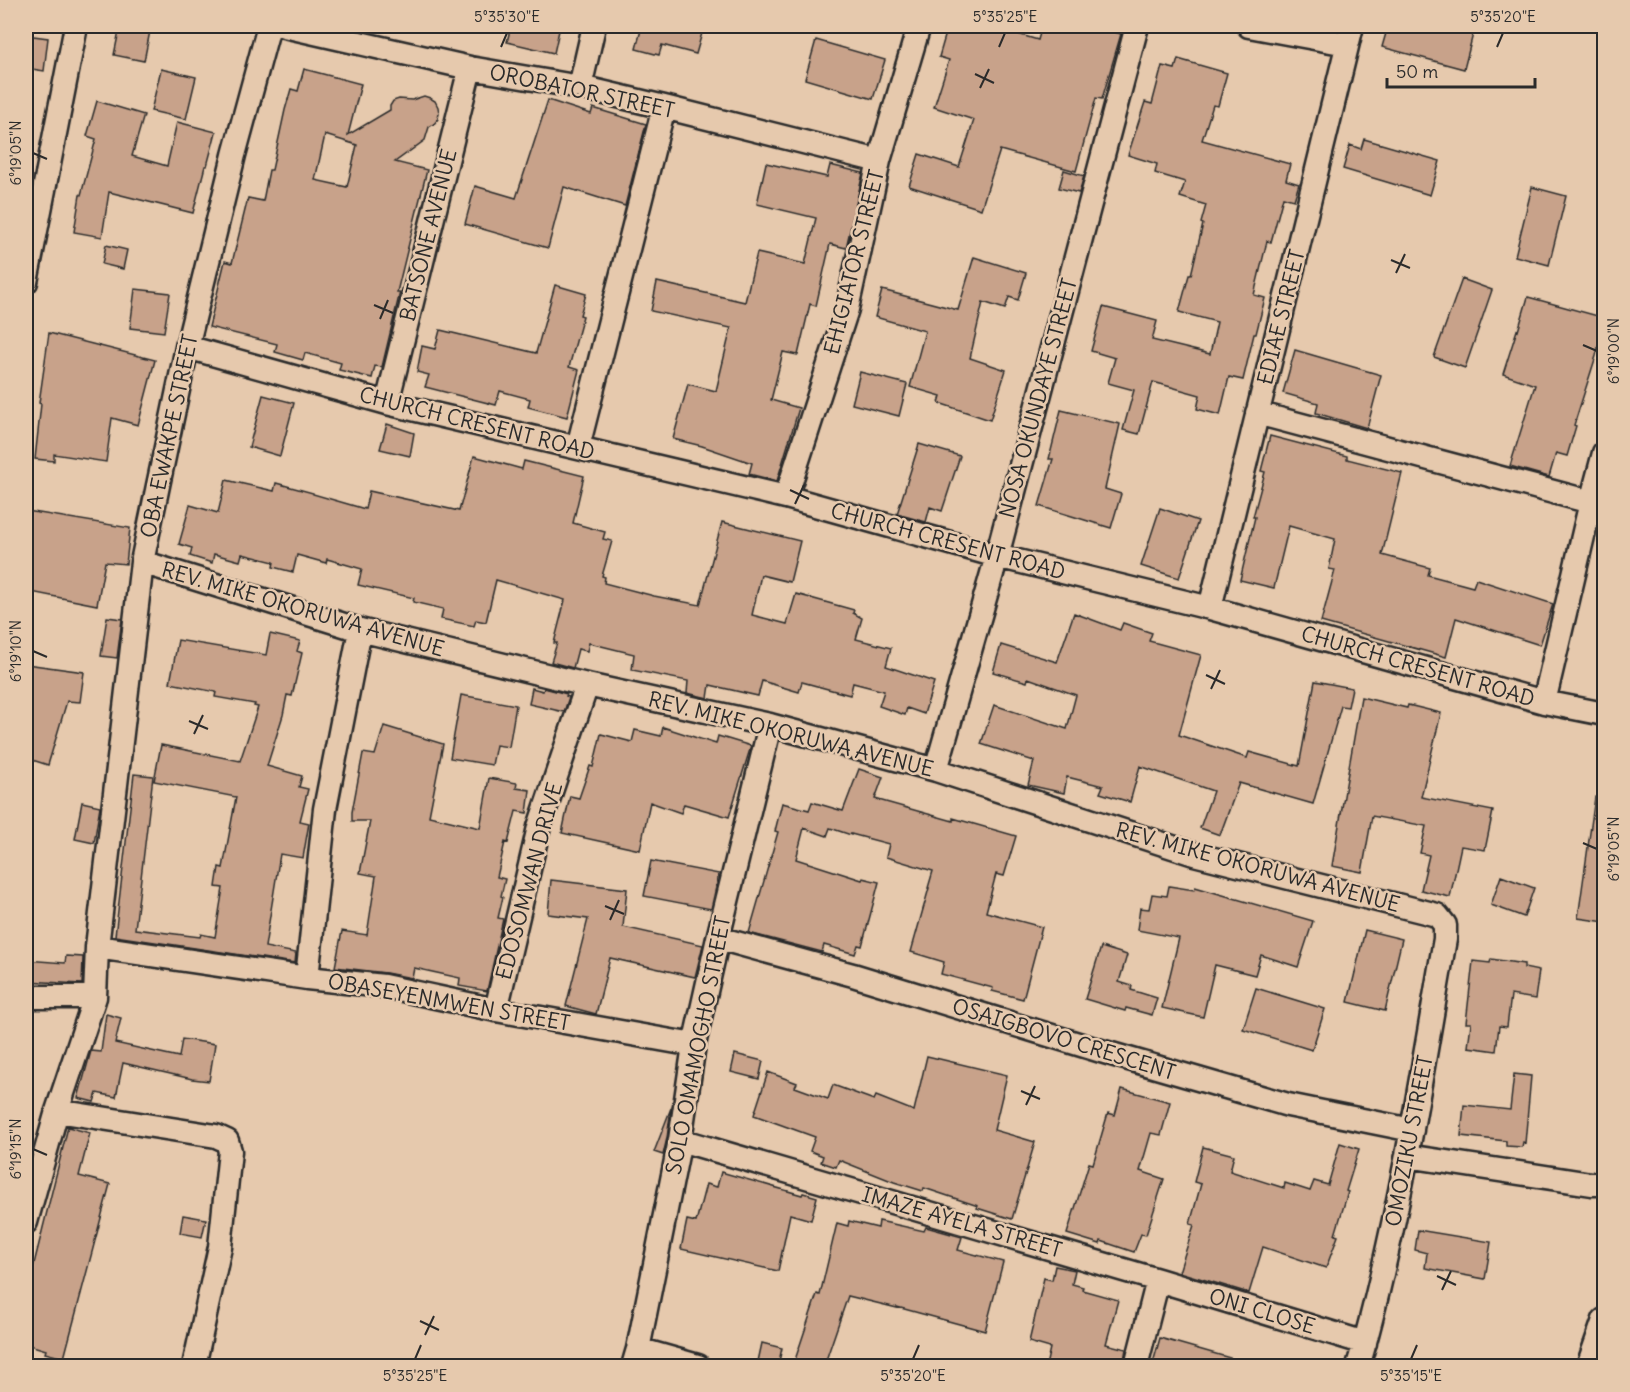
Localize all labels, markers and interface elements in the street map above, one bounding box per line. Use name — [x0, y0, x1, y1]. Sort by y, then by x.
text: 5°35'30"E — [474, 7, 540, 26]
text: 5°35'25"E — [973, 7, 1037, 26]
text: 5°35'20"E — [1470, 7, 1536, 26]
scale bar — [1387, 51, 1536, 89]
street label: OROBATOR STREET — [487, 58, 677, 124]
text: 50 m — [1396, 60, 1438, 83]
text: 6°19'05"N — [6, 120, 25, 186]
street label: BATSONE AVENUE — [394, 146, 462, 324]
street label: EHIGIATOR STREET — [818, 167, 890, 357]
street label: EDIAE STREET — [1251, 247, 1311, 387]
street label: NOSA OKUNDAYE STREET — [993, 275, 1083, 521]
text: 6°19'00"N — [1604, 318, 1623, 384]
street label: OBA EWAKPE STREET — [134, 332, 204, 540]
street label: CHURCH CRESENT ROAD — [356, 381, 598, 465]
street label: CHURCH CRESENT ROAD — [828, 497, 1068, 585]
street label: REV. MIKE OKORUWA AVENUE — [159, 556, 447, 662]
text: 6°19'10"N — [6, 620, 25, 682]
street label: CHURCH CRESENT ROAD — [1298, 620, 1538, 712]
street label: REV. MIKE OKORUWA AVENUE — [646, 685, 936, 783]
street label: EDOSOMWAN DRIVE — [490, 779, 568, 983]
street label: REV. MIKE OKORUWA AVENUE — [1113, 816, 1403, 918]
text: 6°19'05"N — [1604, 816, 1623, 882]
street label: SOLO OMAMOGHO STREET — [660, 913, 736, 1177]
street label: OBASEYENMWEN STREET — [326, 967, 572, 1037]
street label: OSAIGBOVO CRESCENT — [949, 992, 1179, 1086]
street label: OMOZIKU STREET — [1379, 1053, 1439, 1229]
text: 6°19'15"N — [6, 1118, 25, 1180]
street label: IMAZE AYELA STREET — [859, 1180, 1065, 1264]
street label: ONI CLOSE — [1206, 1282, 1318, 1340]
text: 5°35'25"E — [383, 1366, 447, 1385]
text: 5°35'20"E — [880, 1366, 946, 1385]
text: 5°35'15"E — [1380, 1366, 1442, 1385]

